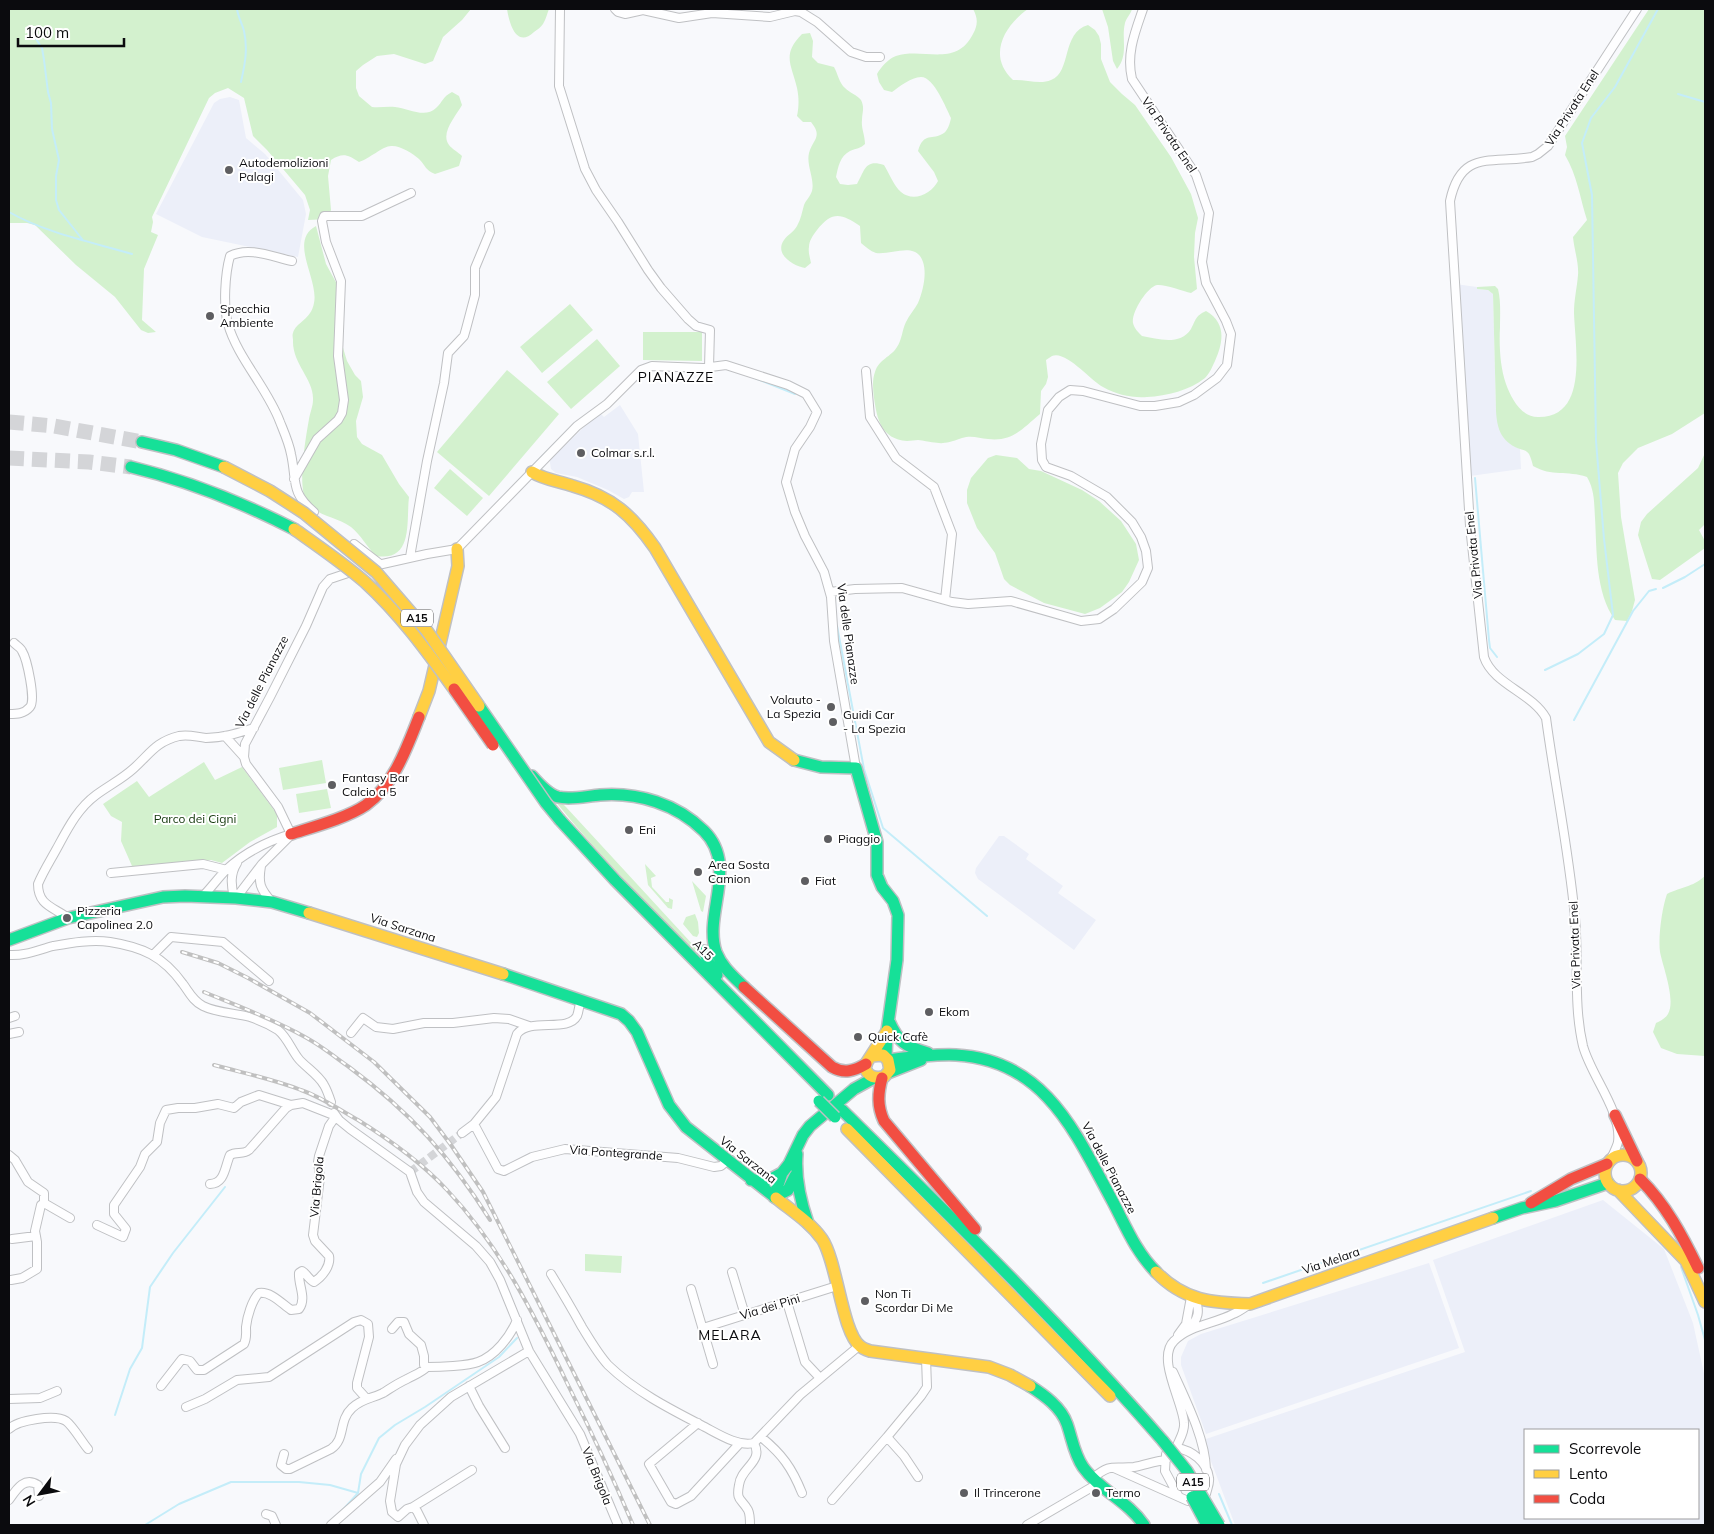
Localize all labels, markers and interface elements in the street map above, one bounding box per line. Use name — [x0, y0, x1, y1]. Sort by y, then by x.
scale bar — [18, 15, 124, 47]
text: 100 m — [25, 23, 69, 42]
street label: Via Privata Enel — [1541, 67, 1602, 149]
street label: Via Privata Enel — [1139, 94, 1200, 175]
place label: Autodemolizioni Palagi — [239, 155, 329, 184]
marker: Autodemolizioni Palagi — [223, 164, 235, 176]
place label: Specchia Ambiente — [220, 301, 274, 330]
marker: Specchia Ambiente — [204, 310, 216, 322]
district label: PIANAZZE — [638, 368, 714, 386]
place label: Colmar s.r.l. — [591, 445, 655, 460]
marker: Colmar s.r.l. — [575, 447, 587, 459]
street label: Via Privata Enel — [1461, 511, 1486, 600]
street label: Via delle Pianazze — [834, 583, 863, 685]
road number: A15 — [401, 610, 433, 626]
street label: Via delle Pianazze — [232, 633, 291, 730]
place label: Volauto - La Spezia — [767, 692, 821, 721]
marker: Volauto - La Spezia — [825, 701, 837, 713]
place label: Guidi Car - La Spezia — [843, 707, 906, 736]
marker: Guidi Car - La Spezia — [827, 716, 839, 728]
place label: Fantasy Bar Calcio a 5 — [342, 770, 410, 799]
marker: Fantasy Bar Calcio a 5 — [326, 779, 338, 791]
park label: Parco dei Cigni — [154, 811, 236, 826]
place label: Eni — [639, 822, 656, 837]
marker: Eni — [623, 824, 635, 836]
place label: Piaggio — [838, 831, 880, 846]
marker: Piaggio — [822, 833, 834, 845]
place label: Area Sosta Camion — [708, 857, 770, 886]
marker: Area Sosta Camion — [692, 866, 704, 878]
place label: Fiat — [815, 873, 836, 888]
marker: Fiat — [799, 875, 811, 887]
street label: Via Privata Enel — [1565, 901, 1584, 989]
place label: Pizzeria Capolinea 2.0 — [77, 903, 153, 932]
street label: Via Sarzana — [368, 910, 438, 945]
marker: Pizzeria Capolinea 2.0 — [61, 912, 73, 924]
street label: A15 — [690, 936, 717, 963]
place label: Ekom — [939, 1004, 969, 1019]
marker: Ekom — [923, 1006, 935, 1018]
place label: Quick Cafè — [868, 1029, 928, 1044]
marker: Quick Cafè — [852, 1031, 864, 1043]
street label: Via delle Pianazze — [1079, 1119, 1140, 1216]
street label: Via Sarzana — [717, 1133, 780, 1187]
street label: Via Pontegrande — [569, 1142, 663, 1163]
street label: Via Brigola — [306, 1156, 327, 1218]
street label: Via Melara — [1300, 1244, 1362, 1277]
place label: Non Ti Scordar Di Me — [875, 1286, 953, 1315]
street label: Via dei Pini — [738, 1290, 802, 1323]
marker: Non Ti Scordar Di Me — [859, 1295, 871, 1307]
district label: MELARA — [698, 1326, 762, 1344]
legend — [1524, 1429, 1699, 1519]
text: Scorrevole — [1569, 1439, 1641, 1458]
street label: Via Brigola — [579, 1445, 616, 1507]
text: Lento — [1569, 1464, 1608, 1483]
north arrow — [15, 1469, 65, 1519]
road number: A15 — [1177, 1474, 1209, 1490]
place label: Il Trincerone — [974, 1485, 1041, 1500]
place label: Termo — [1106, 1485, 1141, 1500]
marker: Il Trincerone — [958, 1487, 970, 1499]
marker: Termo — [1090, 1487, 1102, 1499]
text: Coda — [1569, 1489, 1605, 1508]
text: N — [19, 1492, 39, 1510]

